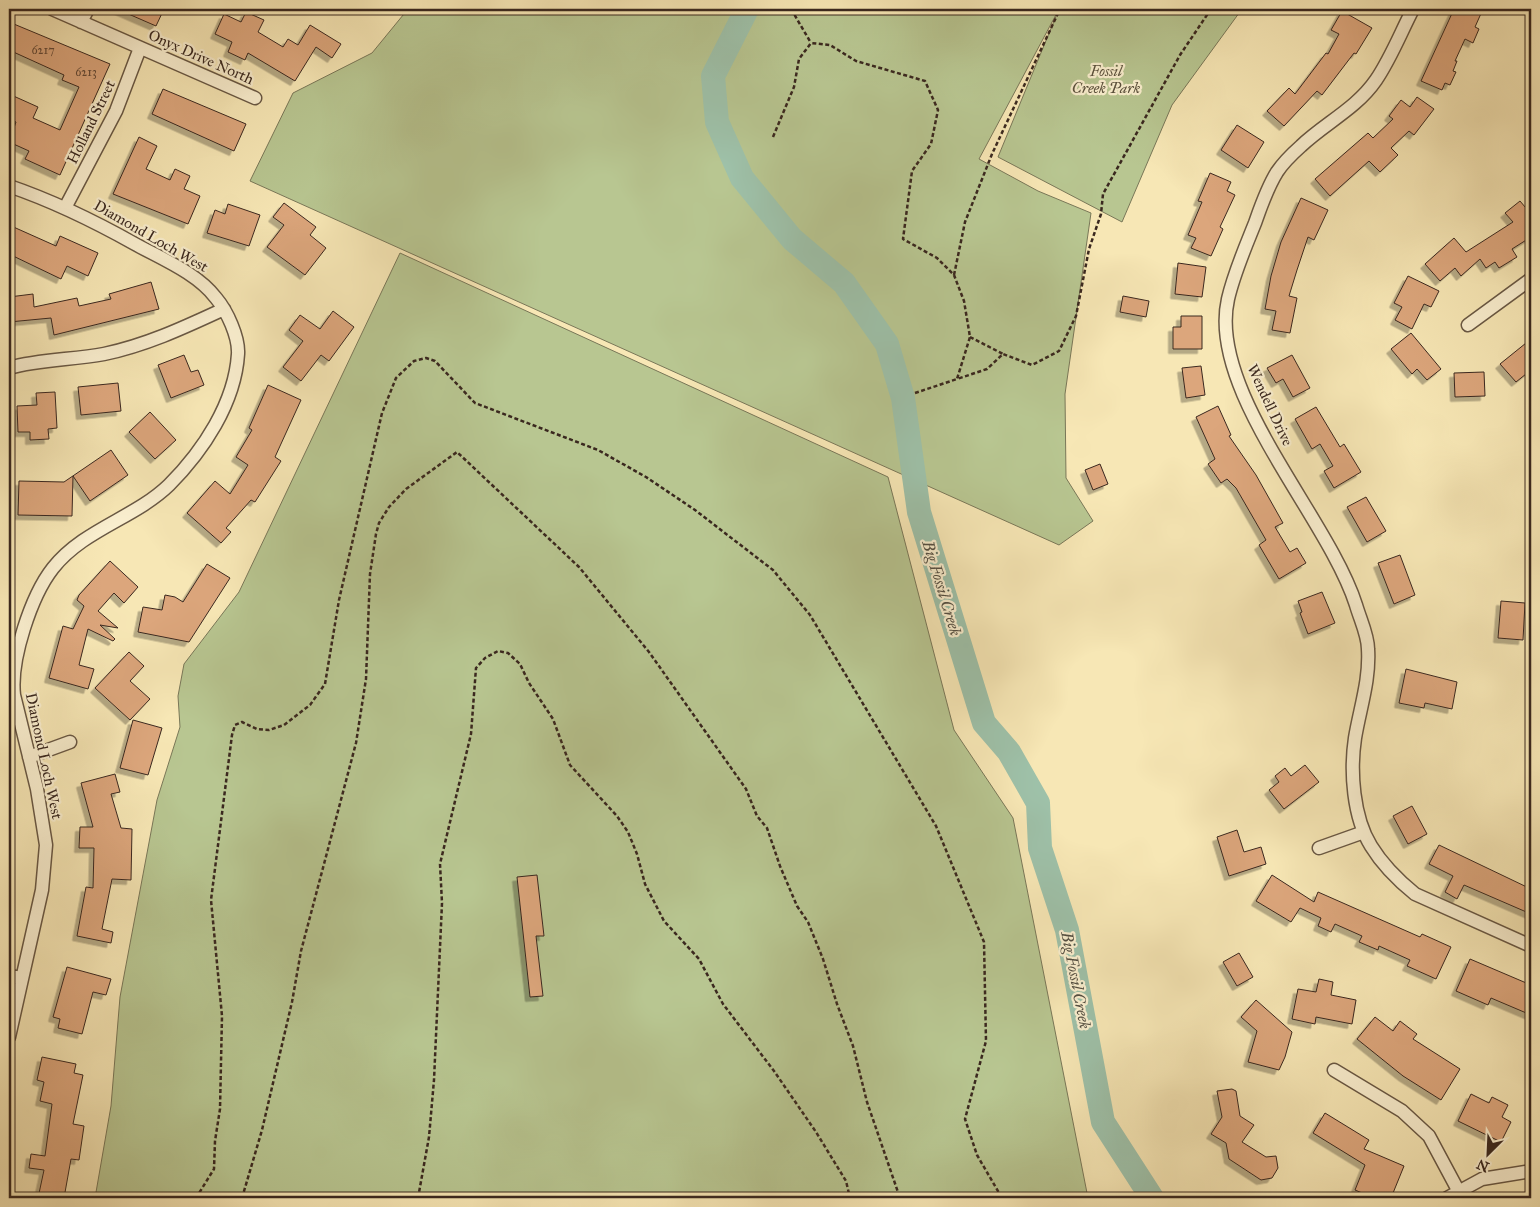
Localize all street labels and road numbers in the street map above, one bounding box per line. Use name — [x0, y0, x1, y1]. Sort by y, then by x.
street label: Onyx Drive North — [146, 26, 257, 89]
street label: Holland Street — [63, 77, 119, 167]
street label: Diamond Loch West — [91, 196, 212, 276]
street label: Wendell Drive — [1243, 361, 1297, 449]
street label: Diamond Loch West — [22, 691, 66, 821]

